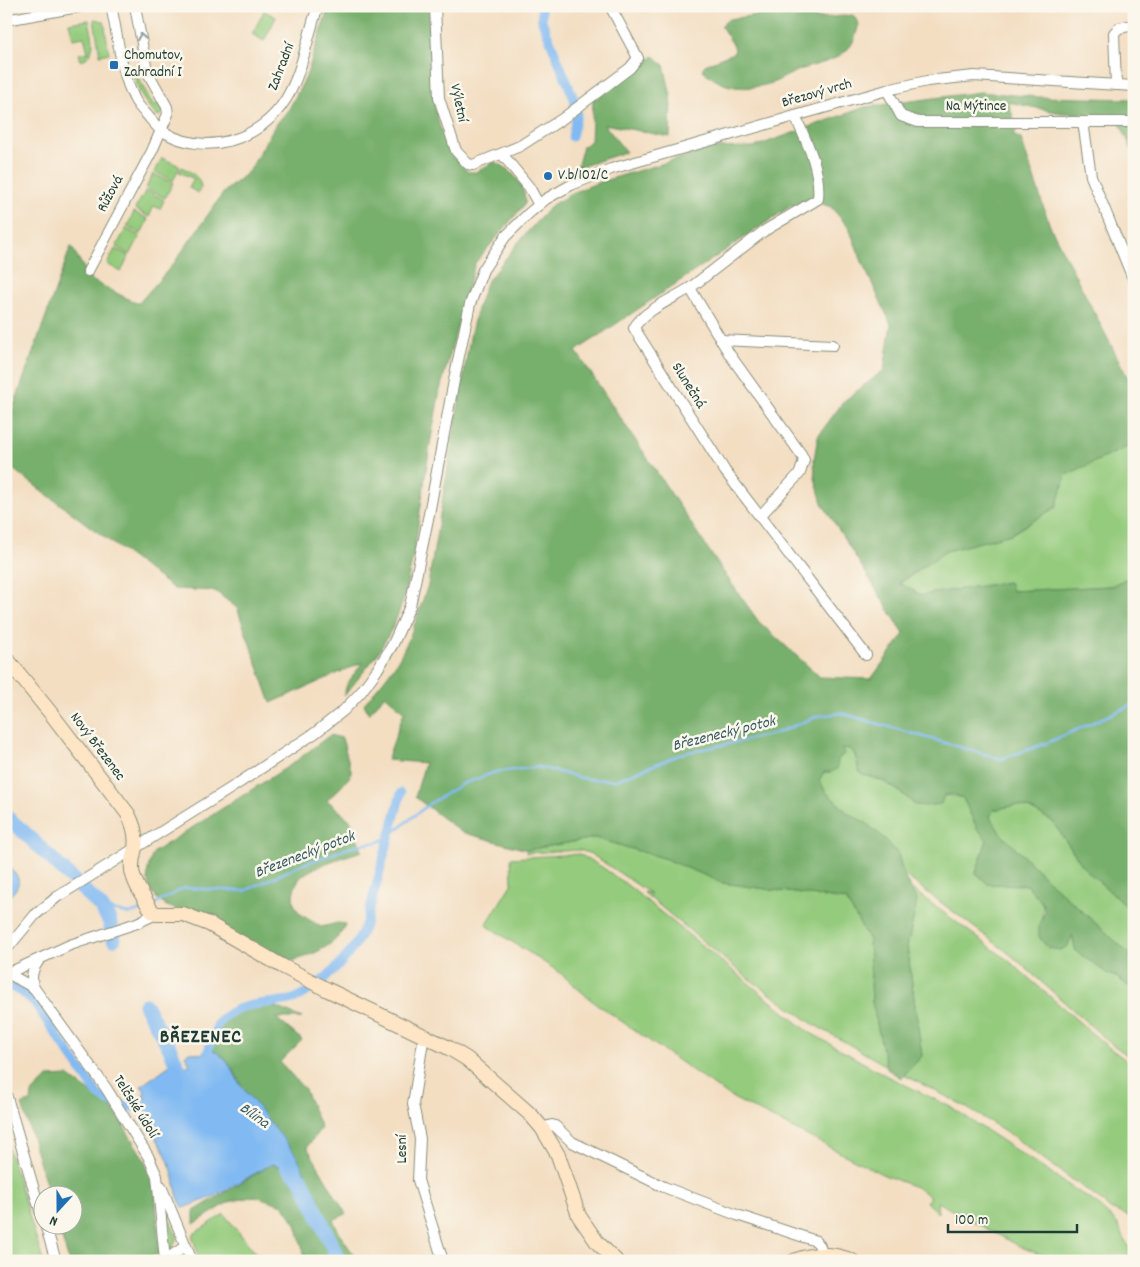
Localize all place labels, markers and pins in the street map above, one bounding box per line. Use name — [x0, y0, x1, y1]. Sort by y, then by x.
place label: Chomutov, Zahradní I — [124, 45, 183, 84]
marker: Chomutov, Zahradní I — [108, 59, 120, 71]
place label: V.b/102/C — [558, 165, 608, 187]
marker: V.b/102/C — [542, 170, 554, 182]

